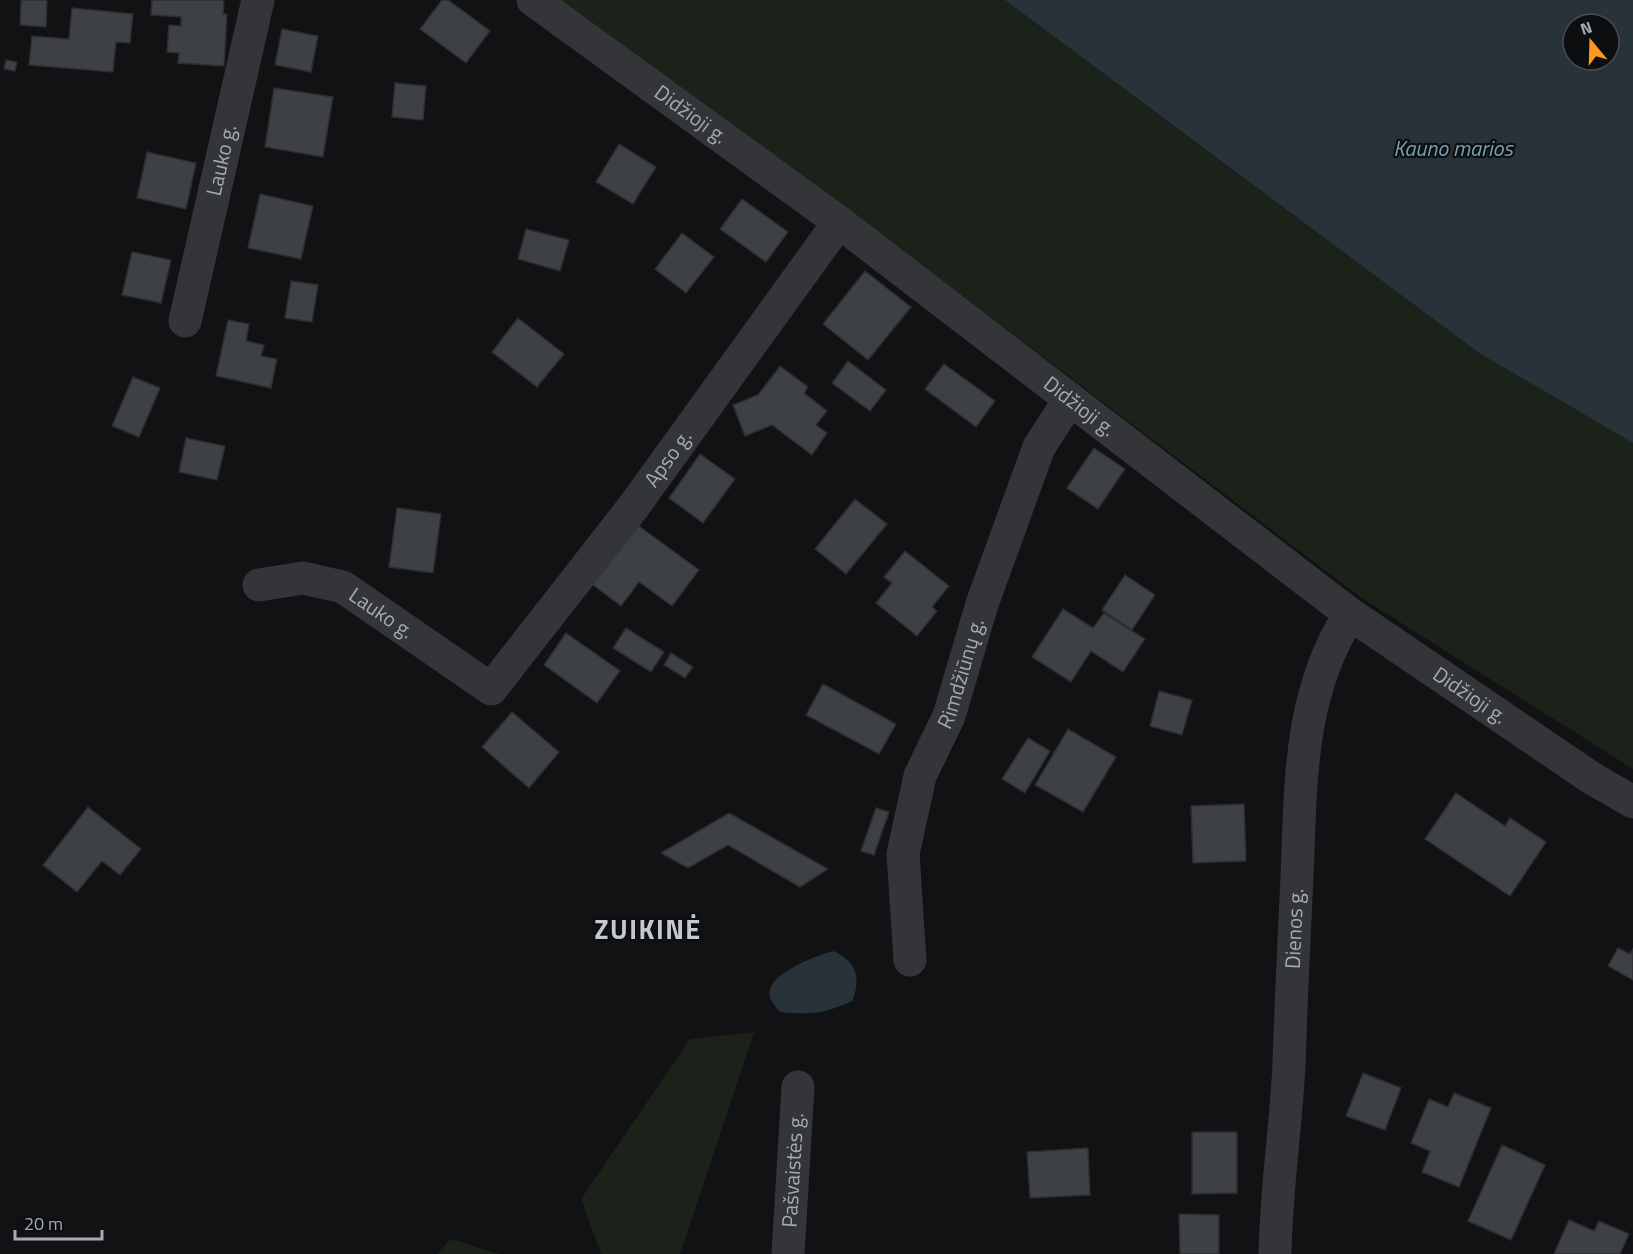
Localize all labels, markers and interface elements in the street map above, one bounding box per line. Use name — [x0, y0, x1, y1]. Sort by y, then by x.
north arrow — [1561, 12, 1621, 72]
text: N — [1577, 15, 1595, 41]
street label: Didžioji g. — [648, 76, 735, 151]
street label: Lauko g. — [197, 121, 244, 199]
water label: Kauno marios — [1393, 131, 1514, 165]
street label: Didžioji g. — [1037, 367, 1123, 444]
street label: Apso g. — [636, 423, 699, 494]
street label: Lauko g. — [343, 579, 421, 646]
street label: Rimdžiūnų g. — [928, 614, 992, 734]
street label: Didžioji g. — [1427, 658, 1514, 731]
street label: Dienos g. — [1276, 887, 1311, 970]
district label: ZUIKINĖ — [594, 908, 702, 949]
street label: Pašvaistės g. — [773, 1112, 811, 1228]
scale bar — [15, 1203, 102, 1241]
text: 20 m — [24, 1210, 63, 1237]

